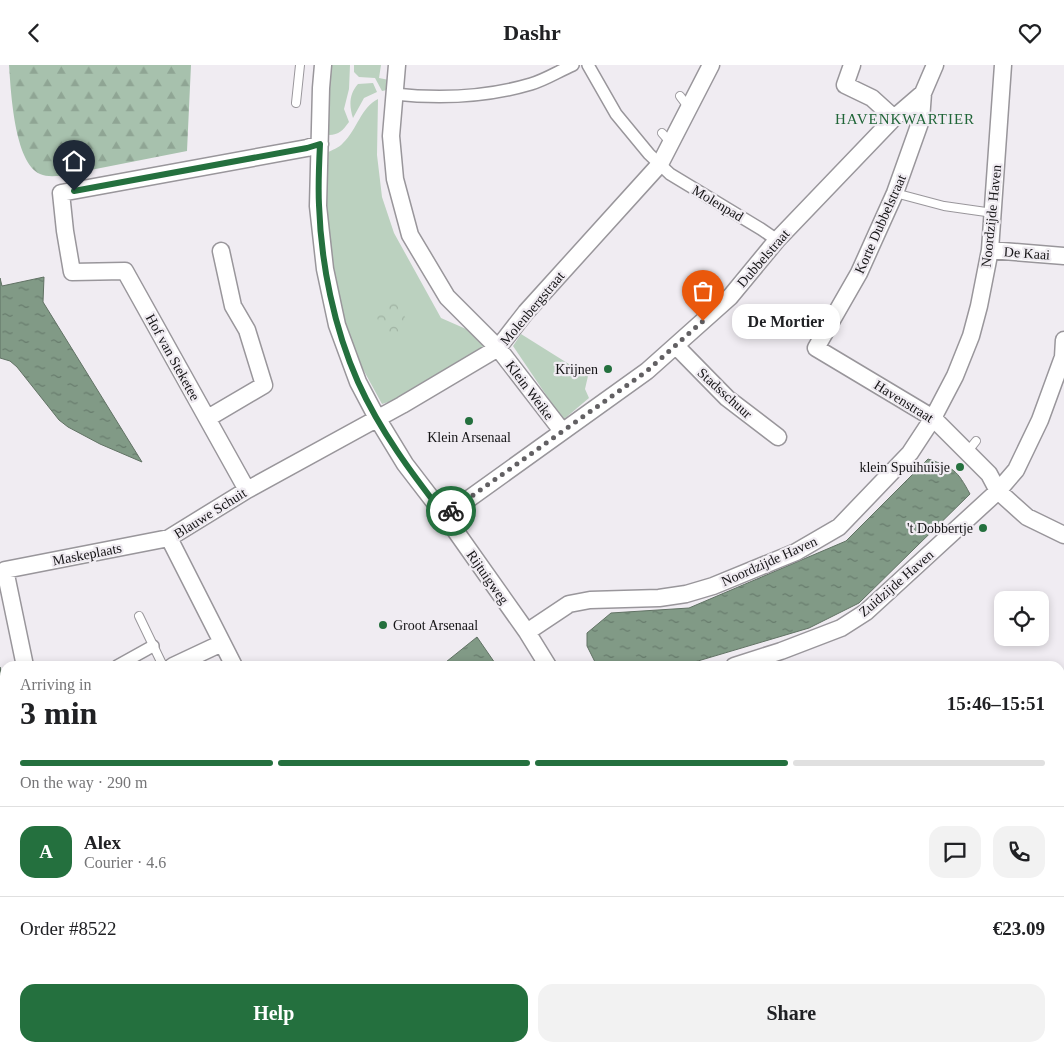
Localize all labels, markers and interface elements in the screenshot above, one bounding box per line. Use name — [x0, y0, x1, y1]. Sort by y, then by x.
icon: back — [20, 19, 48, 47]
icon: heart — [1016, 19, 1044, 47]
text: Dashr — [503, 20, 561, 45]
district label: HAVENKWARTIER — [835, 111, 975, 127]
pin — [53, 140, 95, 191]
icon: home — [60, 147, 88, 175]
street label: Noordzijde Haven — [979, 164, 1004, 268]
street label: Korte Dubbelstraat — [852, 172, 909, 276]
street label: Molenpad — [690, 182, 746, 224]
street label: Dubbelstraat — [734, 226, 793, 290]
street label: De Kaai — [1003, 244, 1051, 263]
street label: Molenbergstraat — [497, 268, 568, 348]
pin — [682, 270, 724, 321]
icon: bag — [689, 277, 717, 305]
callout: De Mortier — [733, 303, 840, 339]
street label: Hof van Steketee — [143, 311, 202, 403]
text: De Mortier — [748, 313, 824, 330]
street label: Klein Weike — [503, 358, 557, 423]
place label: Krijnen — [555, 362, 598, 377]
marker: Krijnen — [602, 363, 614, 375]
street label: Stadsschuur — [695, 365, 755, 422]
street label: Havenstraat — [871, 377, 936, 426]
marker: Klein Arsenaal — [463, 415, 475, 427]
place label: Klein Arsenaal — [427, 430, 511, 445]
place label: klein Spuihuisje — [859, 460, 950, 475]
marker: klein Spuihuisje — [954, 461, 966, 473]
street label: Blauwe Schuit — [172, 485, 249, 542]
courier — [426, 486, 476, 536]
icon: bike — [437, 497, 465, 525]
place label: 't Dobbertje — [907, 521, 973, 536]
marker: 't Dobbertje — [977, 522, 989, 534]
street label: Noordzijde Haven — [719, 534, 819, 589]
street label: Maskeplaats — [51, 540, 123, 569]
street label: Rijtuigweg — [464, 547, 512, 607]
street label: Zuidzijde Haven — [856, 547, 937, 620]
map controls — [994, 591, 1049, 646]
button: locate — [994, 591, 1049, 646]
place label: Groot Arsenaal — [393, 618, 478, 633]
marker: Groot Arsenaal — [377, 619, 389, 631]
text: Arriving in — [20, 676, 92, 693]
text: 15:46–15:51 — [947, 693, 1045, 714]
text: 3 min — [20, 695, 97, 731]
text: On the way · 290 m — [20, 774, 148, 791]
button: chat — [929, 826, 981, 878]
button: phone — [993, 826, 1045, 878]
text: Alex — [84, 832, 121, 853]
text: A — [39, 841, 53, 862]
text: Courier · 4.6 — [84, 854, 166, 871]
text: Order #8522 — [20, 918, 117, 939]
text: €23.09 — [993, 918, 1045, 939]
button: Help — [20, 984, 528, 1042]
button: Share — [538, 984, 1045, 1042]

